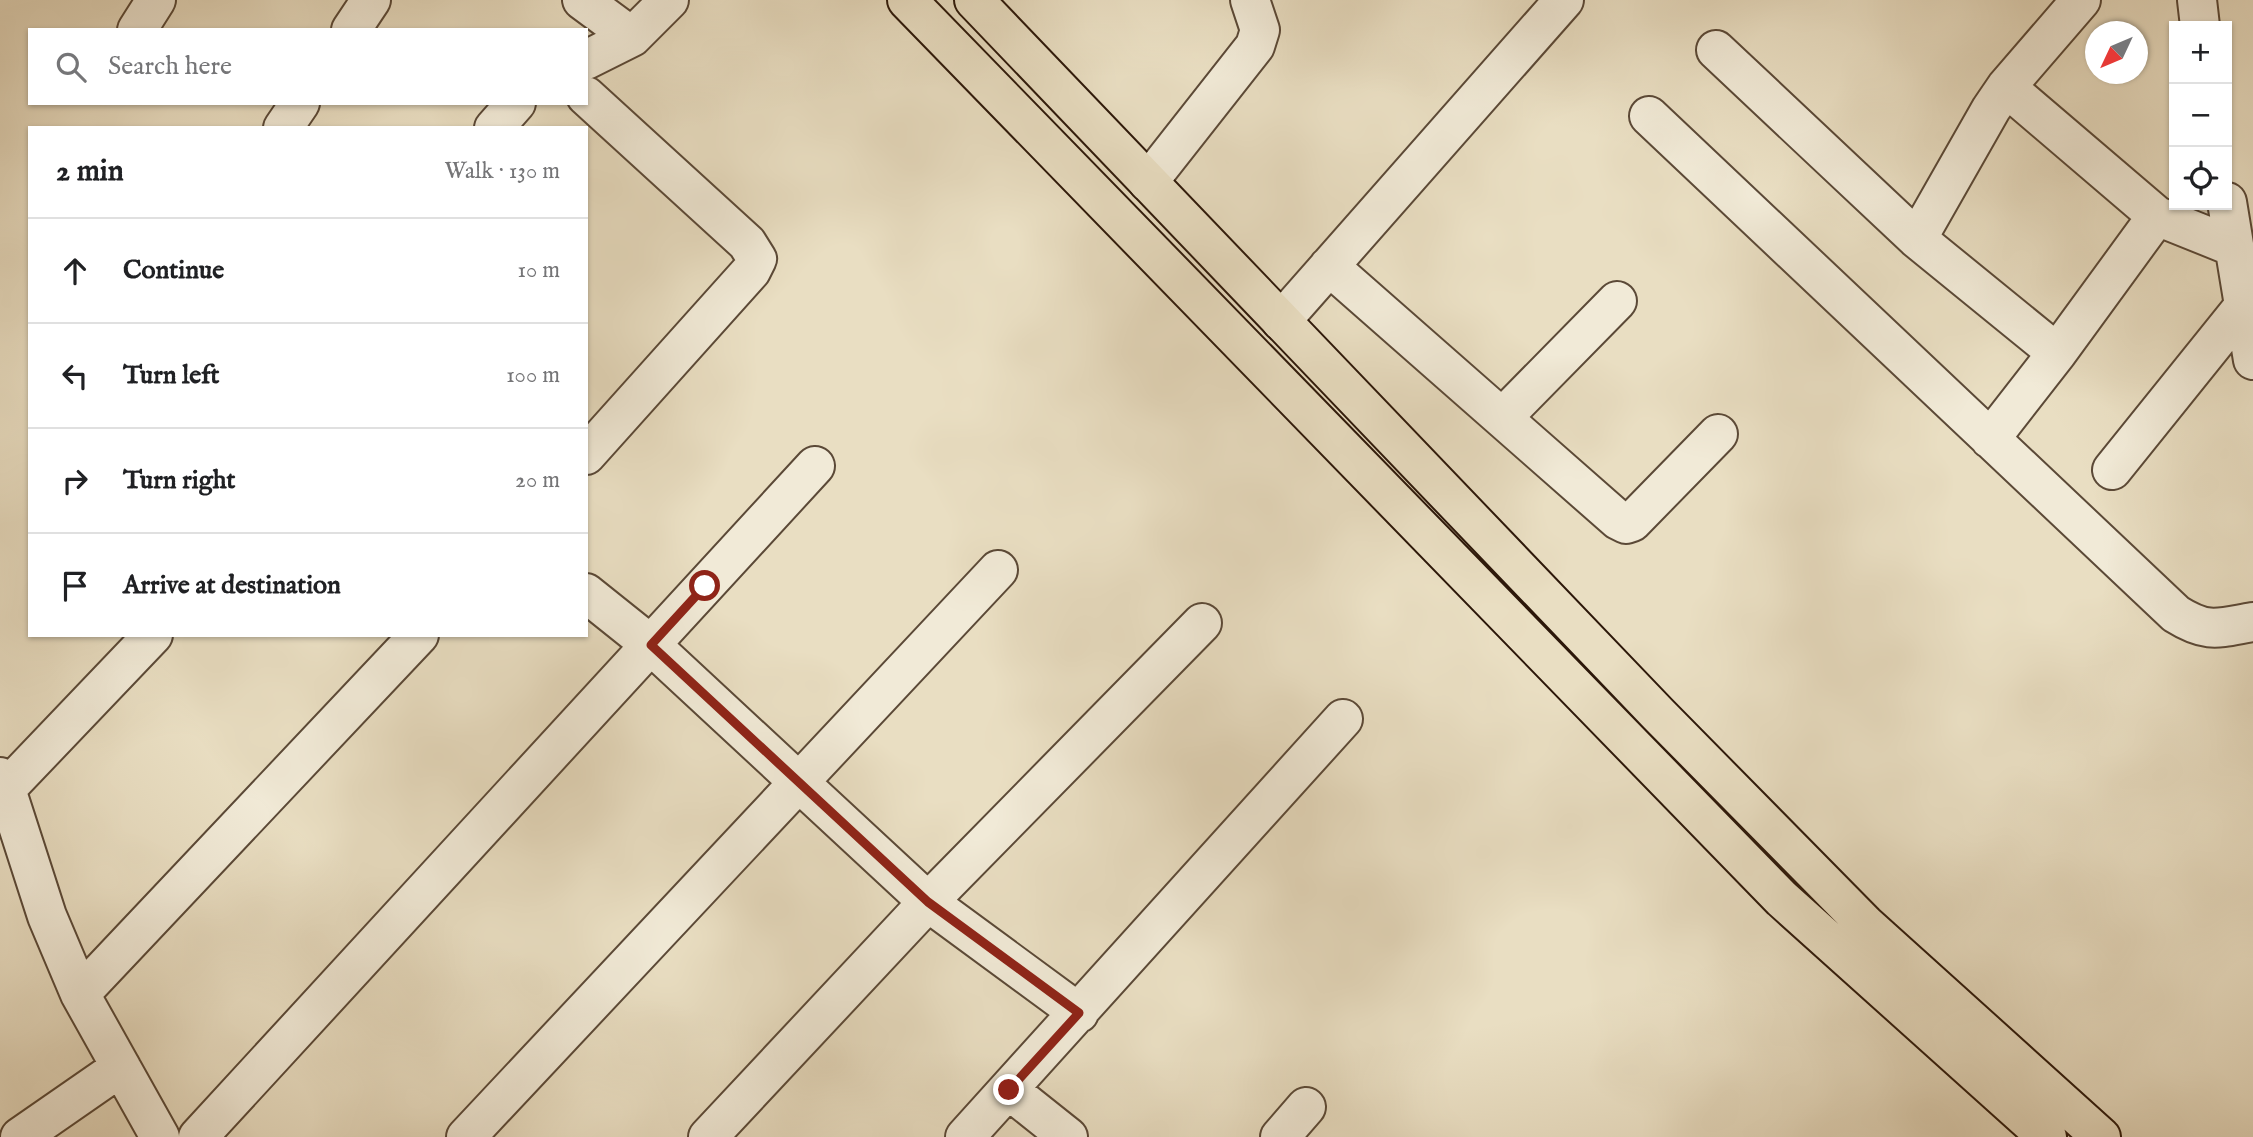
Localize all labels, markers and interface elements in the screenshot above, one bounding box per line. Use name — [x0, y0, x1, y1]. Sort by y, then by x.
north arrow — [2085, 21, 2148, 84]
map controls — [2169, 21, 2232, 210]
button: + — [2169, 21, 2232, 84]
search box — [28, 28, 588, 105]
icon: search — [52, 48, 90, 86]
text: Search here — [108, 50, 232, 83]
button: − — [2169, 84, 2232, 147]
button: locate — [2169, 147, 2232, 210]
text: 2 min — [56, 153, 124, 191]
text: Walk · 130 m — [445, 157, 560, 186]
icon: ahead — [56, 252, 94, 290]
text: Continue — [123, 254, 224, 287]
text: 10 m — [517, 256, 560, 285]
icon: left — [56, 357, 94, 395]
text: Turn left — [123, 359, 220, 392]
text: 100 m — [506, 361, 560, 390]
icon: right — [56, 462, 94, 500]
text: Turn right — [123, 464, 236, 497]
text: 20 m — [515, 466, 560, 495]
icon: arrive — [56, 567, 94, 605]
text: Arrive at destination — [123, 569, 341, 602]
route start — [689, 570, 720, 601]
route end — [993, 1074, 1024, 1105]

